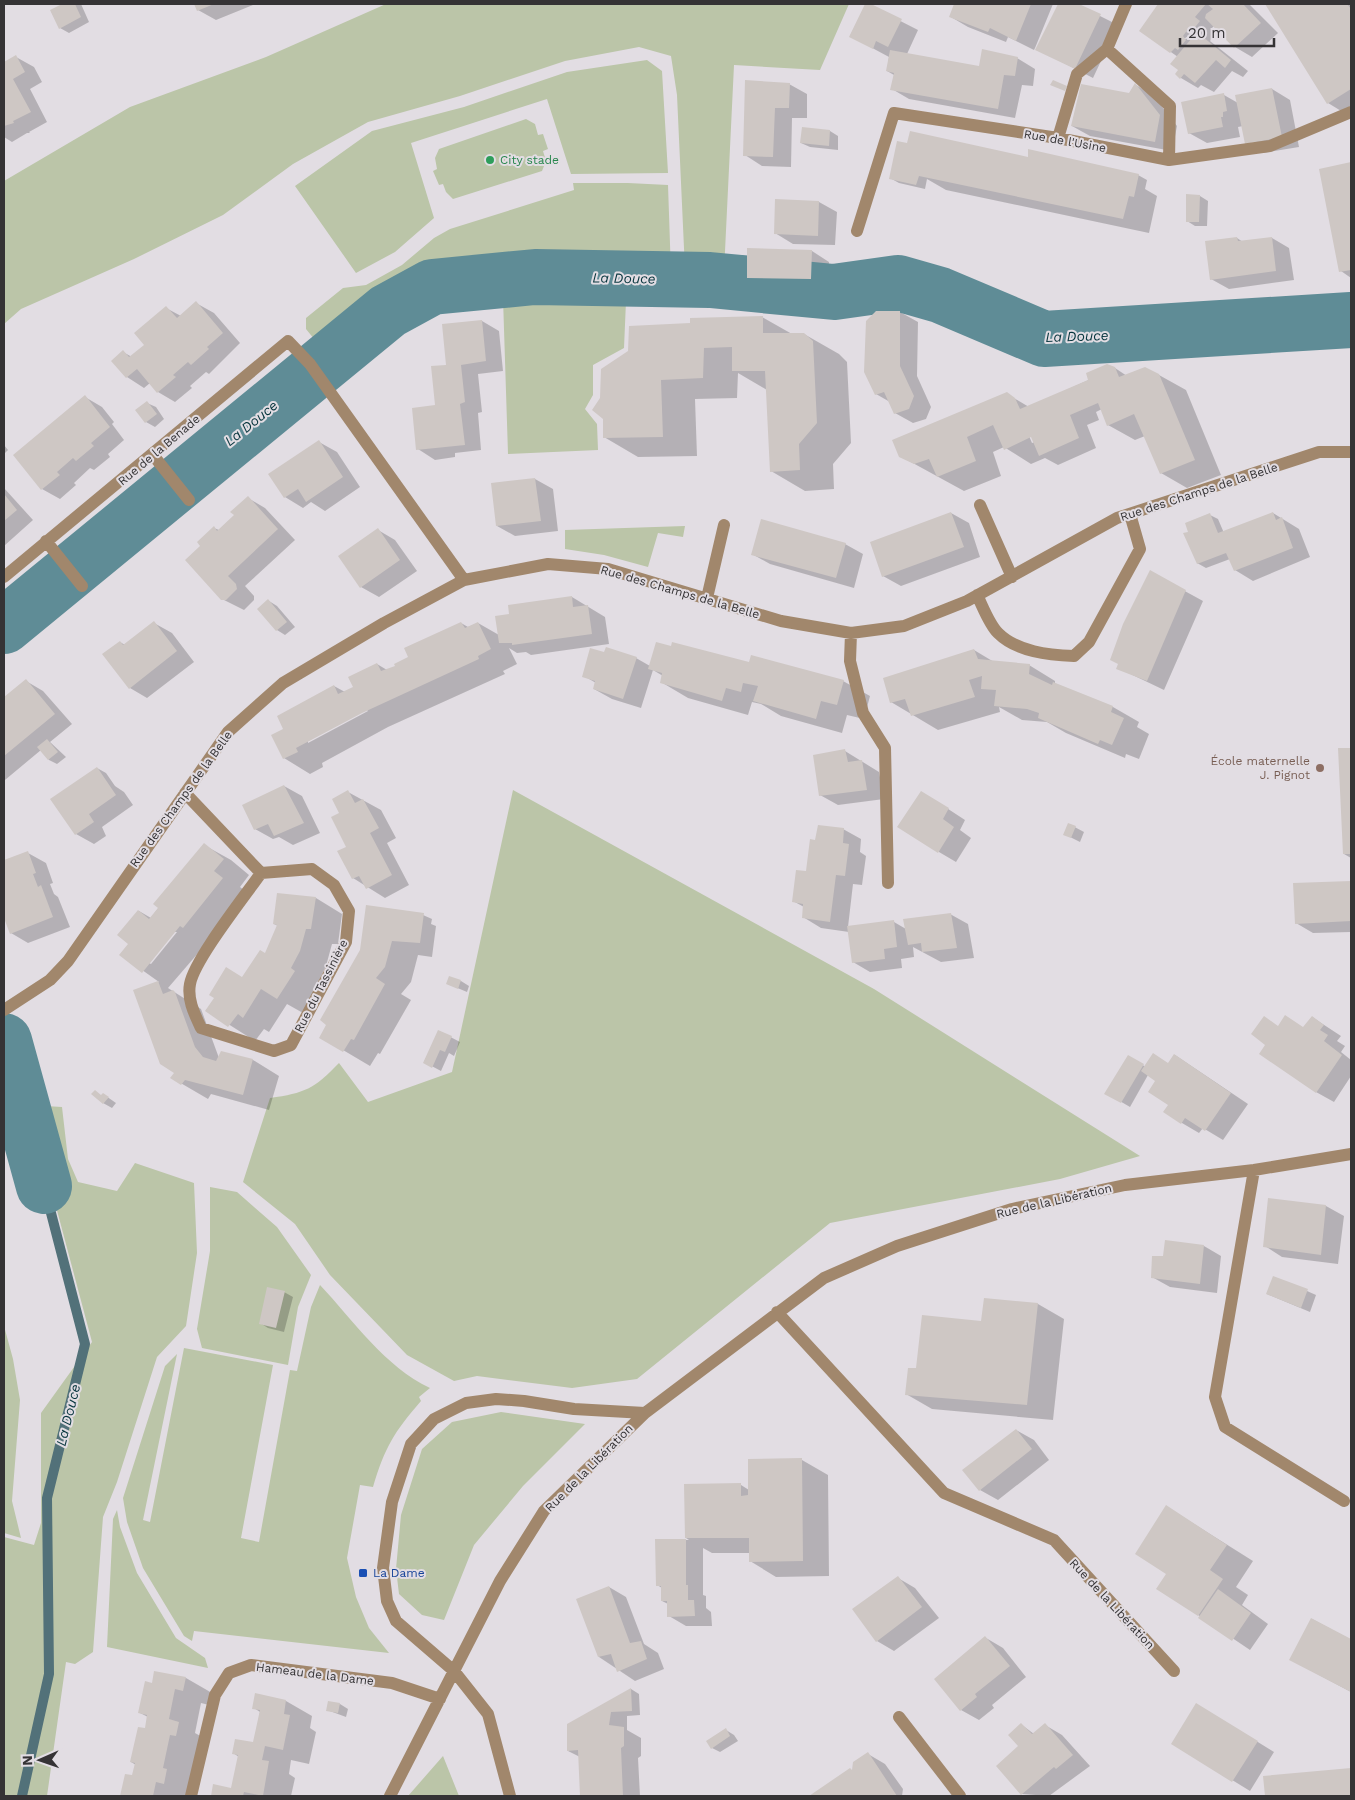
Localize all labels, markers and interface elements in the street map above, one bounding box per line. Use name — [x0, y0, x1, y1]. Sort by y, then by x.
scale bar — [1180, 15, 1274, 47]
text: 20 m — [1188, 24, 1226, 42]
street label: Rue de l'Usine — [1023, 127, 1107, 155]
place label: City stade — [500, 153, 559, 167]
marker: City stade — [484, 154, 496, 166]
water label: La Douce — [592, 269, 656, 287]
water label: La Douce — [1045, 327, 1109, 345]
water label: La Douce — [221, 397, 281, 449]
street label: Rue de la Benade — [115, 412, 203, 488]
street label: Rue des Champs de la Belle — [1118, 460, 1280, 524]
street label: Rue des Champs de la Belle — [599, 563, 761, 621]
street label: Rue des Champs de la Belle — [127, 728, 235, 870]
place label: École maternelle J. Pignot — [1211, 754, 1310, 782]
marker: École maternelle J. Pignot — [1314, 762, 1326, 774]
street label: Rue du Tassinière — [291, 937, 351, 1035]
street label: Rue de la Libération — [995, 1181, 1113, 1221]
water label: La Douce — [53, 1382, 83, 1448]
street label: Rue de la Libération — [542, 1421, 636, 1515]
street label: Rue de la Libération — [1067, 1556, 1157, 1652]
place label: La Dame — [373, 1566, 425, 1580]
marker: La Dame — [357, 1567, 369, 1579]
street label: Hameau de la Dame — [255, 1660, 375, 1688]
north arrow — [15, 1735, 65, 1785]
text: N — [19, 1755, 35, 1766]

